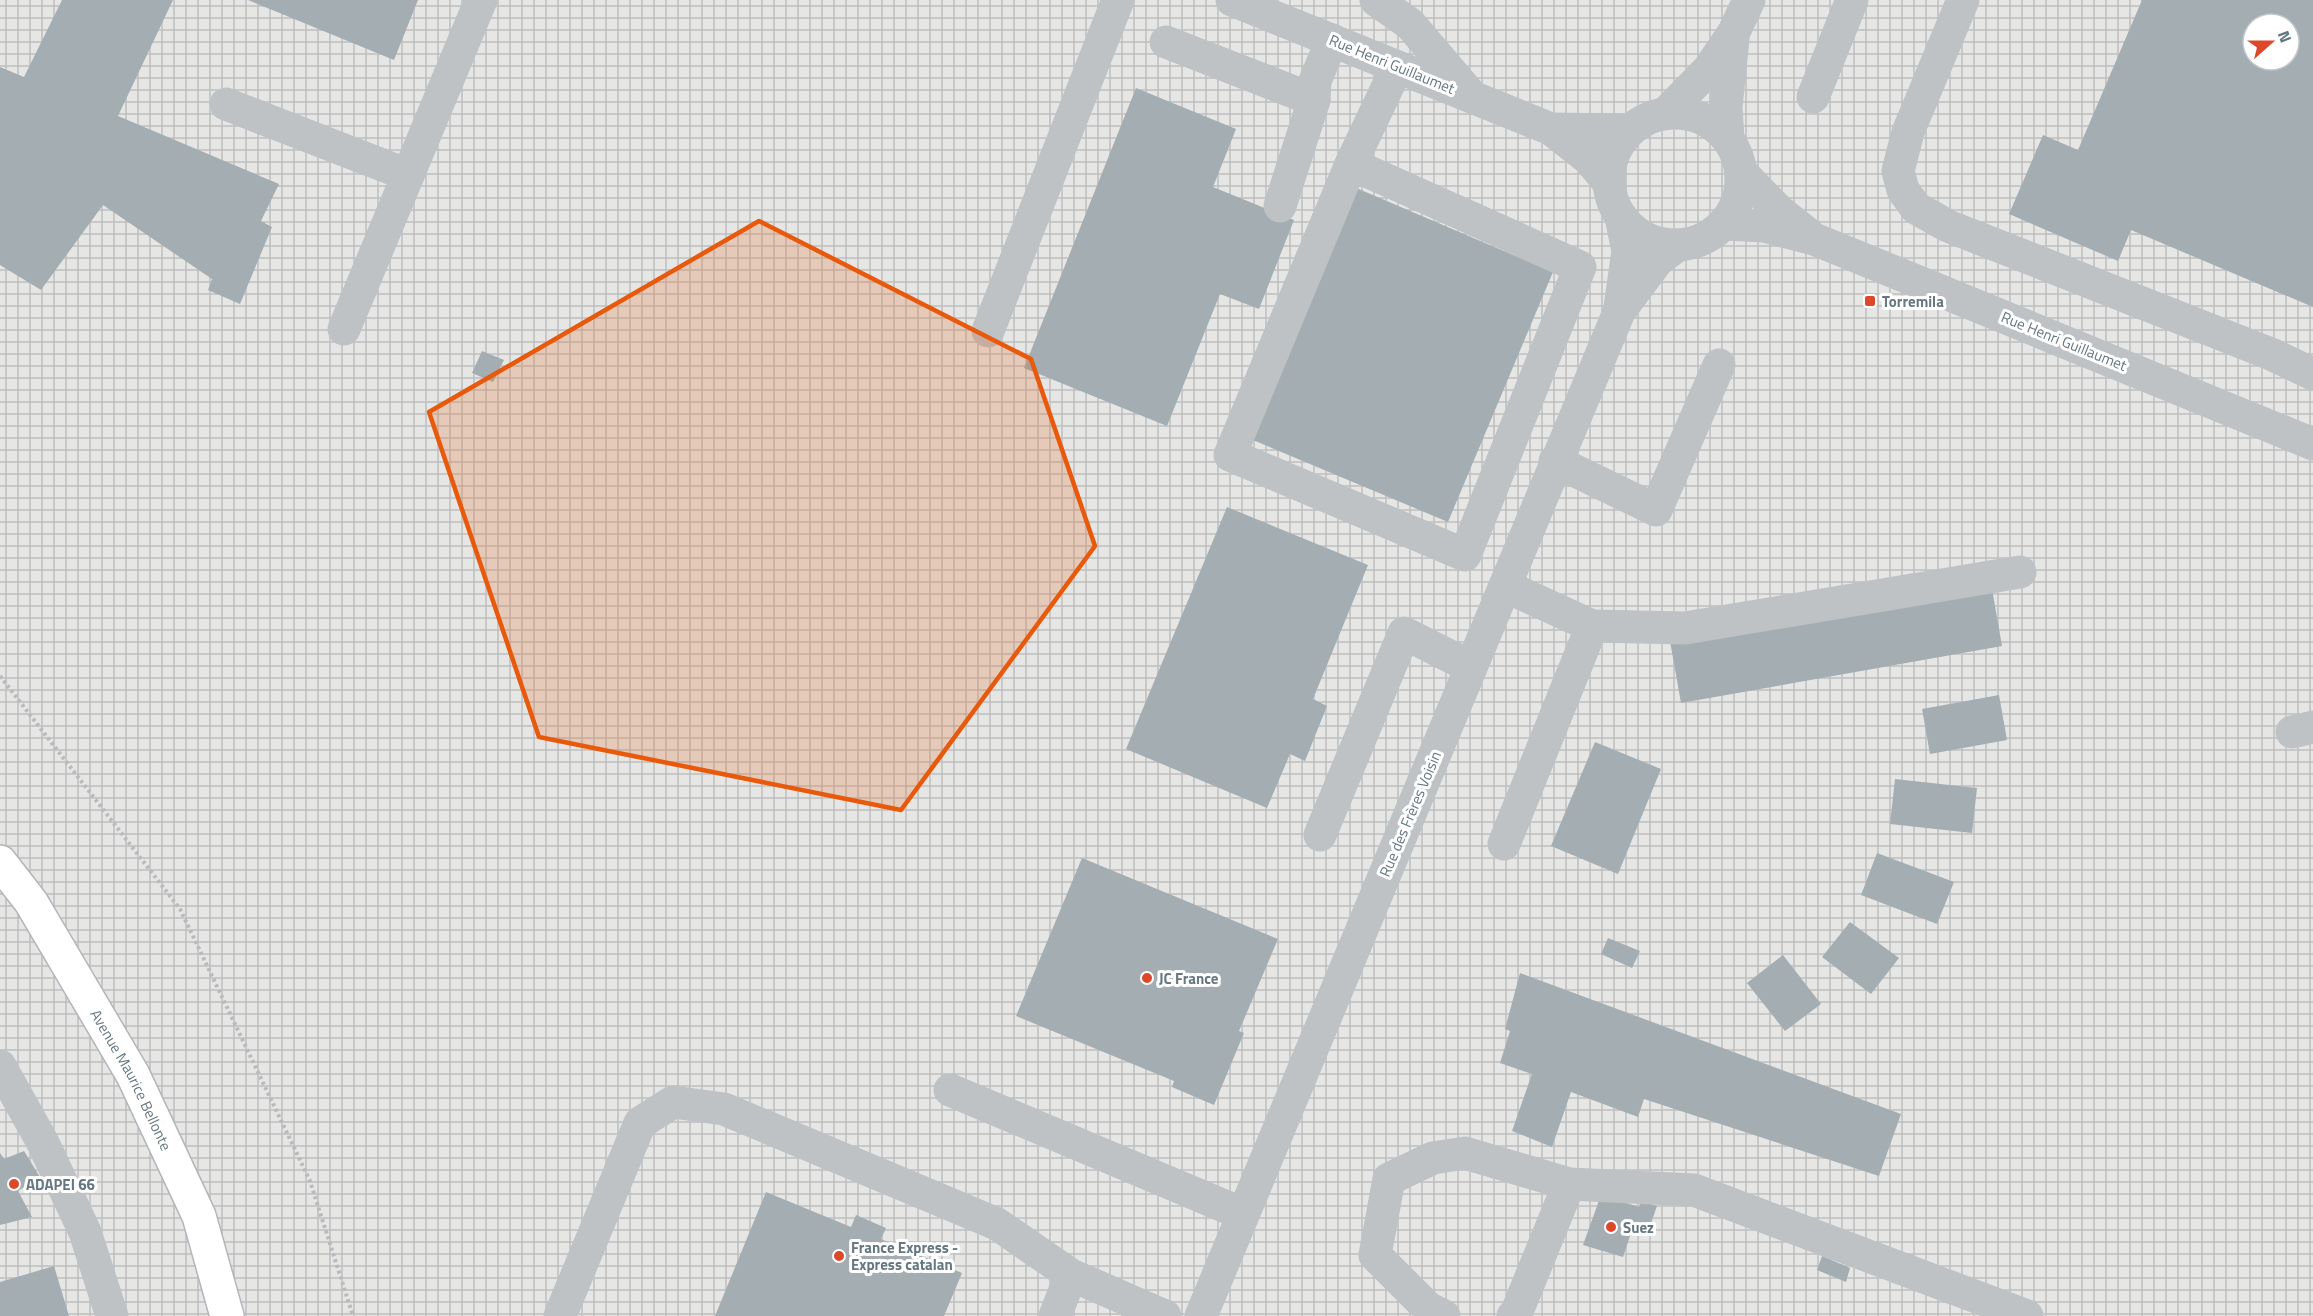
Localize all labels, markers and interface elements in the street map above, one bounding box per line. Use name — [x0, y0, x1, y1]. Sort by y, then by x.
north arrow — [2241, 12, 2301, 72]
text: N — [2272, 27, 2298, 46]
street label: Rue Henri Guillaumet — [1326, 28, 1459, 100]
place label: Torremila — [1882, 290, 1944, 313]
marker: Torremila — [1863, 294, 1877, 308]
street label: Rue Henri Guillaumet — [1998, 305, 2131, 377]
street label: Rue des Frères Voisin — [1373, 748, 1447, 880]
place label: JC France — [1159, 967, 1219, 990]
marker: JC France — [1140, 971, 1154, 985]
street label: Avenue Maurice Bellonte — [85, 1005, 178, 1154]
place label: ADAPEI 66 — [26, 1173, 95, 1196]
marker: ADAPEI 66 — [7, 1177, 21, 1191]
place label: Suez — [1623, 1216, 1654, 1239]
marker: Suez — [1604, 1220, 1618, 1234]
place label: France Express - Express catalan — [851, 1236, 958, 1276]
marker: France Express - Express catalan — [832, 1249, 846, 1263]

